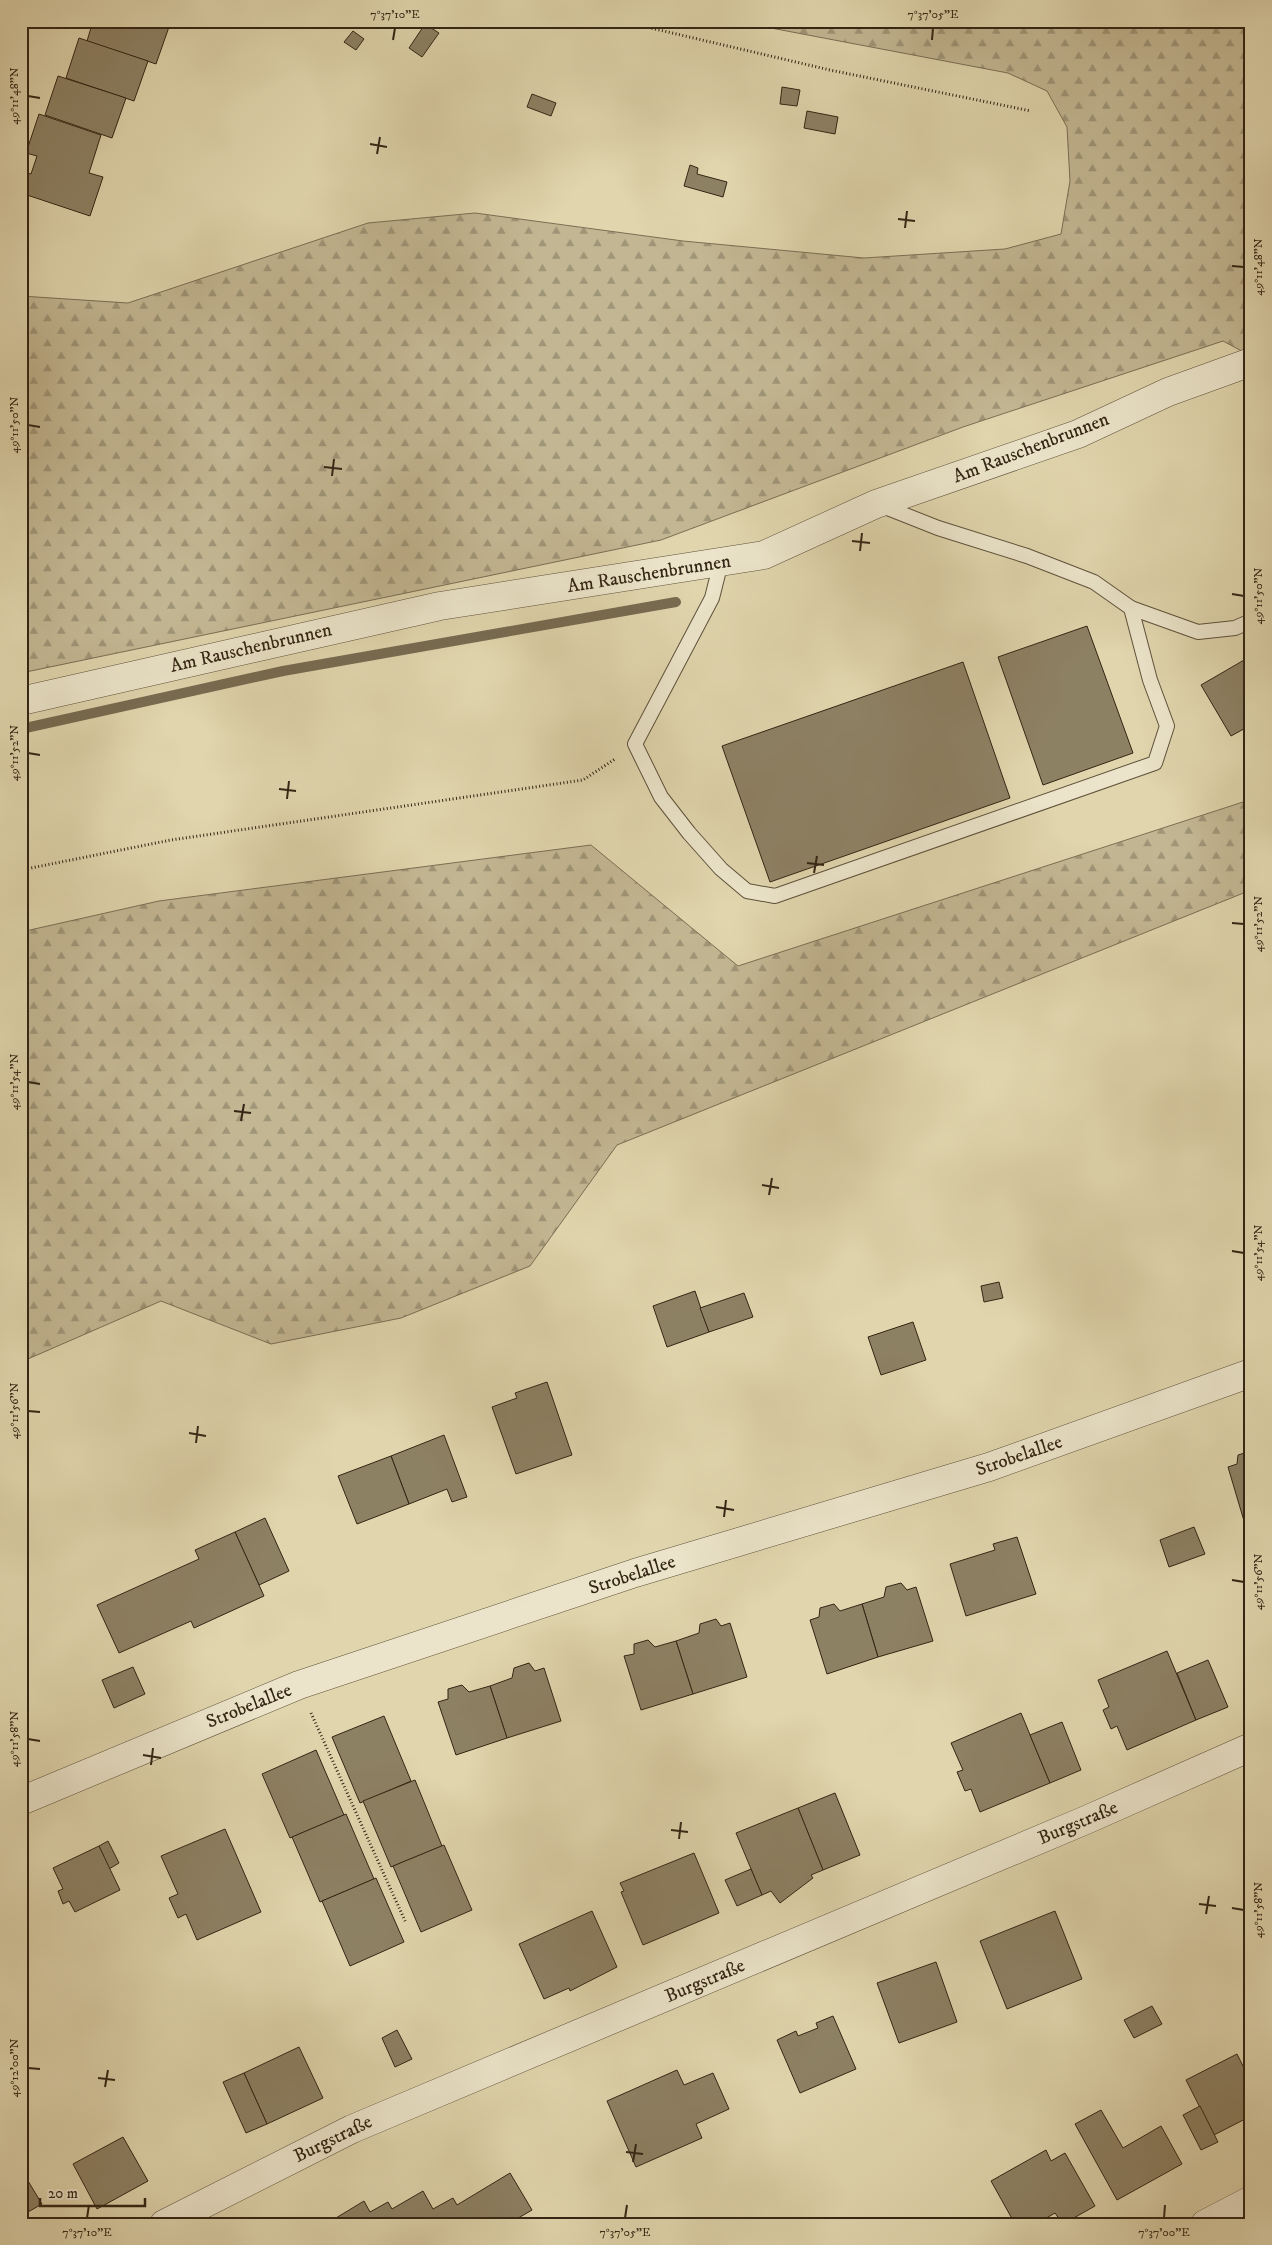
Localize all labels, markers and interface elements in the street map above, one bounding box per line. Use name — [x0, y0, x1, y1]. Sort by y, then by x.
text: 7°37'10"E — [370, 7, 420, 22]
text: 7°37'05"E — [908, 7, 959, 22]
text: 49°11'48"N — [7, 67, 22, 125]
text: 49°11'48"N — [1251, 238, 1266, 296]
text: 49°11'50"N — [7, 396, 22, 453]
street label: Am Rauschenbrunnen — [950, 408, 1112, 488]
street label: Am Rauschenbrunnen — [566, 550, 732, 598]
text: 49°11'50"N — [1251, 567, 1266, 624]
street label: Am Rauschenbrunnen — [168, 618, 334, 678]
text: 49°11'52"N — [7, 725, 22, 781]
text: 49°11'52"N — [1251, 896, 1266, 952]
text: 49°11'54"N — [7, 1054, 22, 1110]
text: 49°11'54"N — [1251, 1225, 1266, 1281]
text: 49°11'56"N — [7, 1383, 22, 1439]
street label: Strobelallee — [973, 1430, 1065, 1482]
street label: Strobelallee — [586, 1550, 678, 1600]
text: 49°11'56"N — [1251, 1554, 1266, 1610]
street label: Strobelallee — [203, 1678, 295, 1734]
text: 49°11'58"N — [7, 1711, 22, 1767]
street label: Burgstraße — [1035, 1796, 1121, 1850]
text: 49°11'58"N — [1251, 1882, 1266, 1938]
street label: Burgstraße — [662, 1954, 748, 2008]
text: 49°12'00"N — [7, 2038, 22, 2097]
street label: Burgstraße — [290, 2110, 376, 2168]
scale bar — [40, 2175, 145, 2207]
text: 20 m — [48, 2184, 78, 2203]
text: 7°37'10"E — [62, 2225, 112, 2240]
text: 7°37'05"E — [600, 2225, 651, 2240]
text: 7°37'00"E — [1138, 2225, 1190, 2240]

